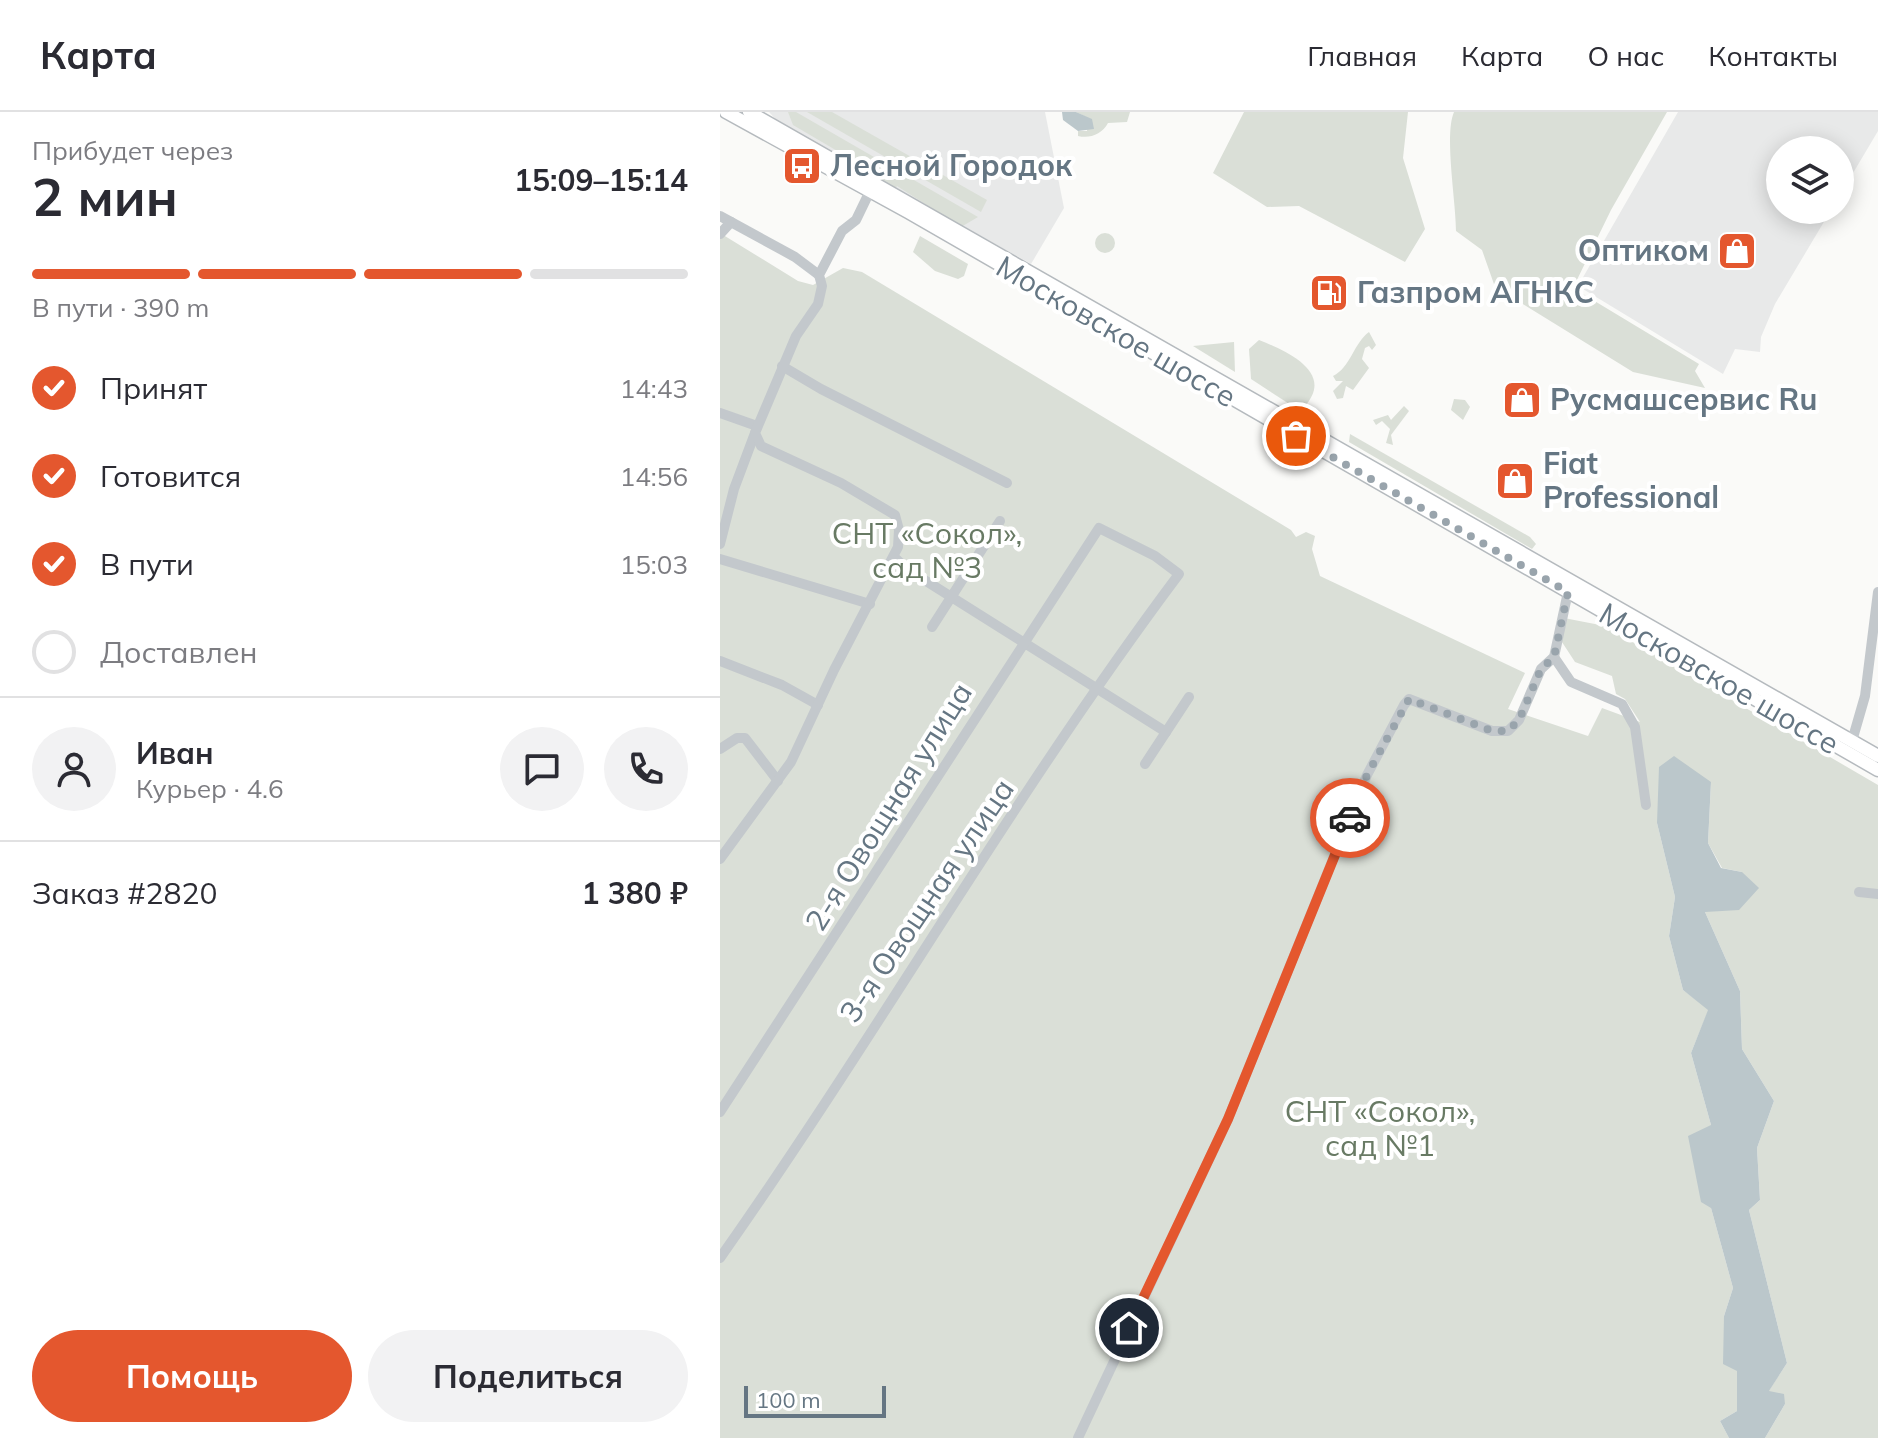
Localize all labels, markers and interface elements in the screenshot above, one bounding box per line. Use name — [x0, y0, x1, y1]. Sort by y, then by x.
text: Карта — [40, 31, 157, 79]
text: Главная — [1307, 38, 1417, 73]
text: Карта — [1461, 38, 1543, 73]
text: О нас — [1587, 38, 1664, 73]
text: Контакты — [1708, 38, 1838, 73]
text: Прибудет через — [32, 134, 233, 167]
map controls — [1766, 136, 1854, 224]
button: layers — [1766, 136, 1854, 224]
bus stop icon: Лесной Городок — [781, 145, 823, 187]
place label: Лесной Городок — [830, 146, 1073, 184]
text: 15:09–15:14 — [514, 161, 688, 199]
text: 2 мин — [32, 164, 178, 229]
shop icon: Оптиком — [1716, 230, 1758, 272]
place label: Оптиком — [1578, 231, 1709, 269]
street label: Московское шоссе — [990, 247, 1243, 415]
fuel station icon: Газпром АГНКС — [1308, 272, 1350, 314]
place label: Газпром АГНКС — [1357, 273, 1594, 311]
text: В пути · 390 m — [32, 291, 209, 324]
icon: check — [32, 366, 76, 410]
text: Принят — [100, 369, 207, 407]
text: 14:43 — [620, 372, 688, 405]
shop icon: Русмашсервис Ru — [1501, 379, 1543, 421]
place label: Русмашсервис Ru — [1550, 380, 1817, 418]
pin — [1262, 402, 1330, 470]
icon: bag — [1274, 414, 1318, 458]
place label: Fiat Professional — [1543, 444, 1719, 516]
icon: check — [32, 454, 76, 498]
text: Готовится — [100, 457, 241, 495]
text: 14:56 — [620, 460, 688, 493]
shop icon: Fiat Professional — [1494, 460, 1536, 502]
park label: СНТ «Сокол», сад №3 — [832, 514, 1022, 586]
icon: check — [32, 542, 76, 586]
text: В пути — [100, 545, 194, 583]
text: 15:03 — [620, 548, 688, 581]
street label: Московское шоссе — [1593, 594, 1846, 762]
text: Доставлен — [100, 633, 258, 671]
street label: 2-я Овощная улица — [796, 675, 980, 938]
button: person — [32, 727, 116, 811]
button: chat — [500, 727, 584, 811]
button: phone — [604, 727, 688, 811]
text: Иван — [136, 734, 214, 772]
street label: 3-я Овощная улица — [831, 771, 1022, 1030]
text: Курьер · 4.6 — [136, 772, 284, 805]
courier — [1310, 778, 1390, 858]
icon: car — [1328, 796, 1372, 840]
text: Заказ #2820 — [32, 874, 217, 912]
text: 1 380 ₽ — [582, 874, 688, 912]
park label: СНТ «Сокол», сад №1 — [1285, 1092, 1475, 1164]
pin — [1095, 1294, 1163, 1362]
icon: home — [1107, 1306, 1151, 1350]
button: Помощь — [32, 1330, 352, 1422]
button: Поделиться — [368, 1330, 688, 1422]
scale bar — [744, 1382, 886, 1418]
text: 100 m — [756, 1386, 821, 1414]

